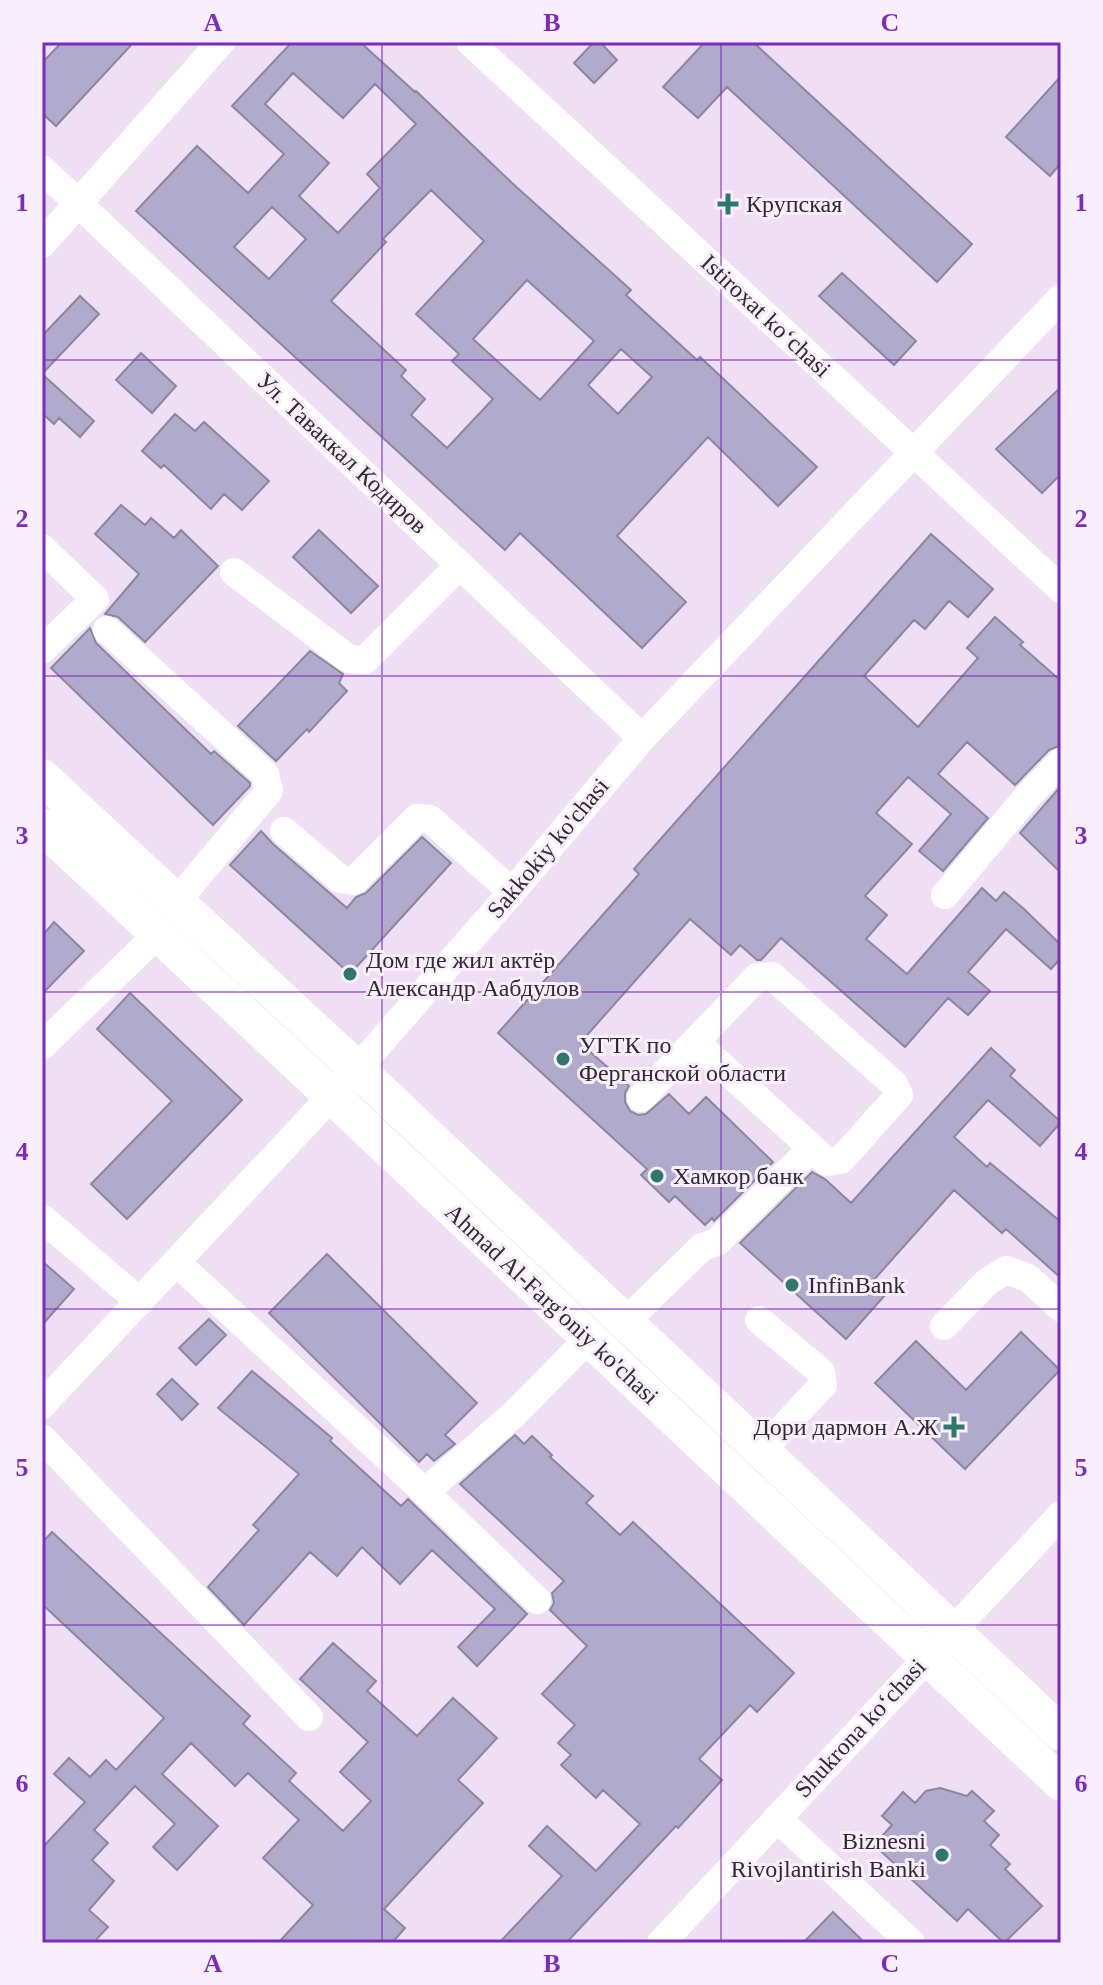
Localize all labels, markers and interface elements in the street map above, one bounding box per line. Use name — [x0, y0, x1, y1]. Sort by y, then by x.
text: A — [204, 8, 223, 37]
text: B — [543, 8, 561, 37]
text: C — [881, 8, 899, 37]
text: 1 — [16, 188, 29, 217]
text: 1 — [1075, 188, 1088, 217]
place label: Крупская — [746, 191, 842, 217]
marker: Крупская — [717, 193, 739, 215]
street label: Istiroxat koʻchasi — [696, 249, 836, 383]
street label: Ул. Таваккал Кодиров — [252, 367, 432, 539]
text: 2 — [16, 504, 29, 533]
text: 2 — [1075, 504, 1088, 533]
street label: Sakkokiy ko'chasi — [482, 773, 614, 923]
text: 3 — [16, 821, 29, 850]
text: 3 — [1075, 821, 1088, 850]
place label: Дом где жил актёр Александр Аабдулов — [366, 947, 579, 1001]
marker: Дом где жил актёр Александр Аабдулов — [341, 965, 359, 983]
place label: УГТК по Ферганской области — [579, 1032, 786, 1086]
marker: УГТК по Ферганской области — [554, 1050, 572, 1068]
text: 4 — [16, 1137, 29, 1166]
text: 4 — [1075, 1137, 1088, 1166]
place label: Хамкор банк — [673, 1163, 804, 1189]
marker: Хамкор банк — [648, 1167, 666, 1185]
street label: Ahmad Al-Farg'oniy ko'chasi — [440, 1198, 664, 1410]
place label: InfinBank — [808, 1272, 905, 1298]
marker: InfinBank — [783, 1276, 801, 1294]
place label: Дори дармон А.Ж — [753, 1414, 938, 1440]
marker: Дори дармон А.Ж — [945, 1418, 963, 1436]
text: 5 — [16, 1453, 29, 1482]
text: 5 — [1075, 1453, 1088, 1482]
street label: Shukrona koʻchasi — [789, 1653, 931, 1802]
text: 6 — [16, 1769, 29, 1798]
text: 6 — [1075, 1769, 1088, 1798]
place label: Biznesni Rivojlantirish Banki — [731, 1828, 926, 1882]
marker: Biznesni Rivojlantirish Banki — [933, 1846, 951, 1864]
text: A — [204, 1949, 223, 1978]
text: B — [543, 1949, 561, 1978]
text: C — [881, 1949, 899, 1978]

